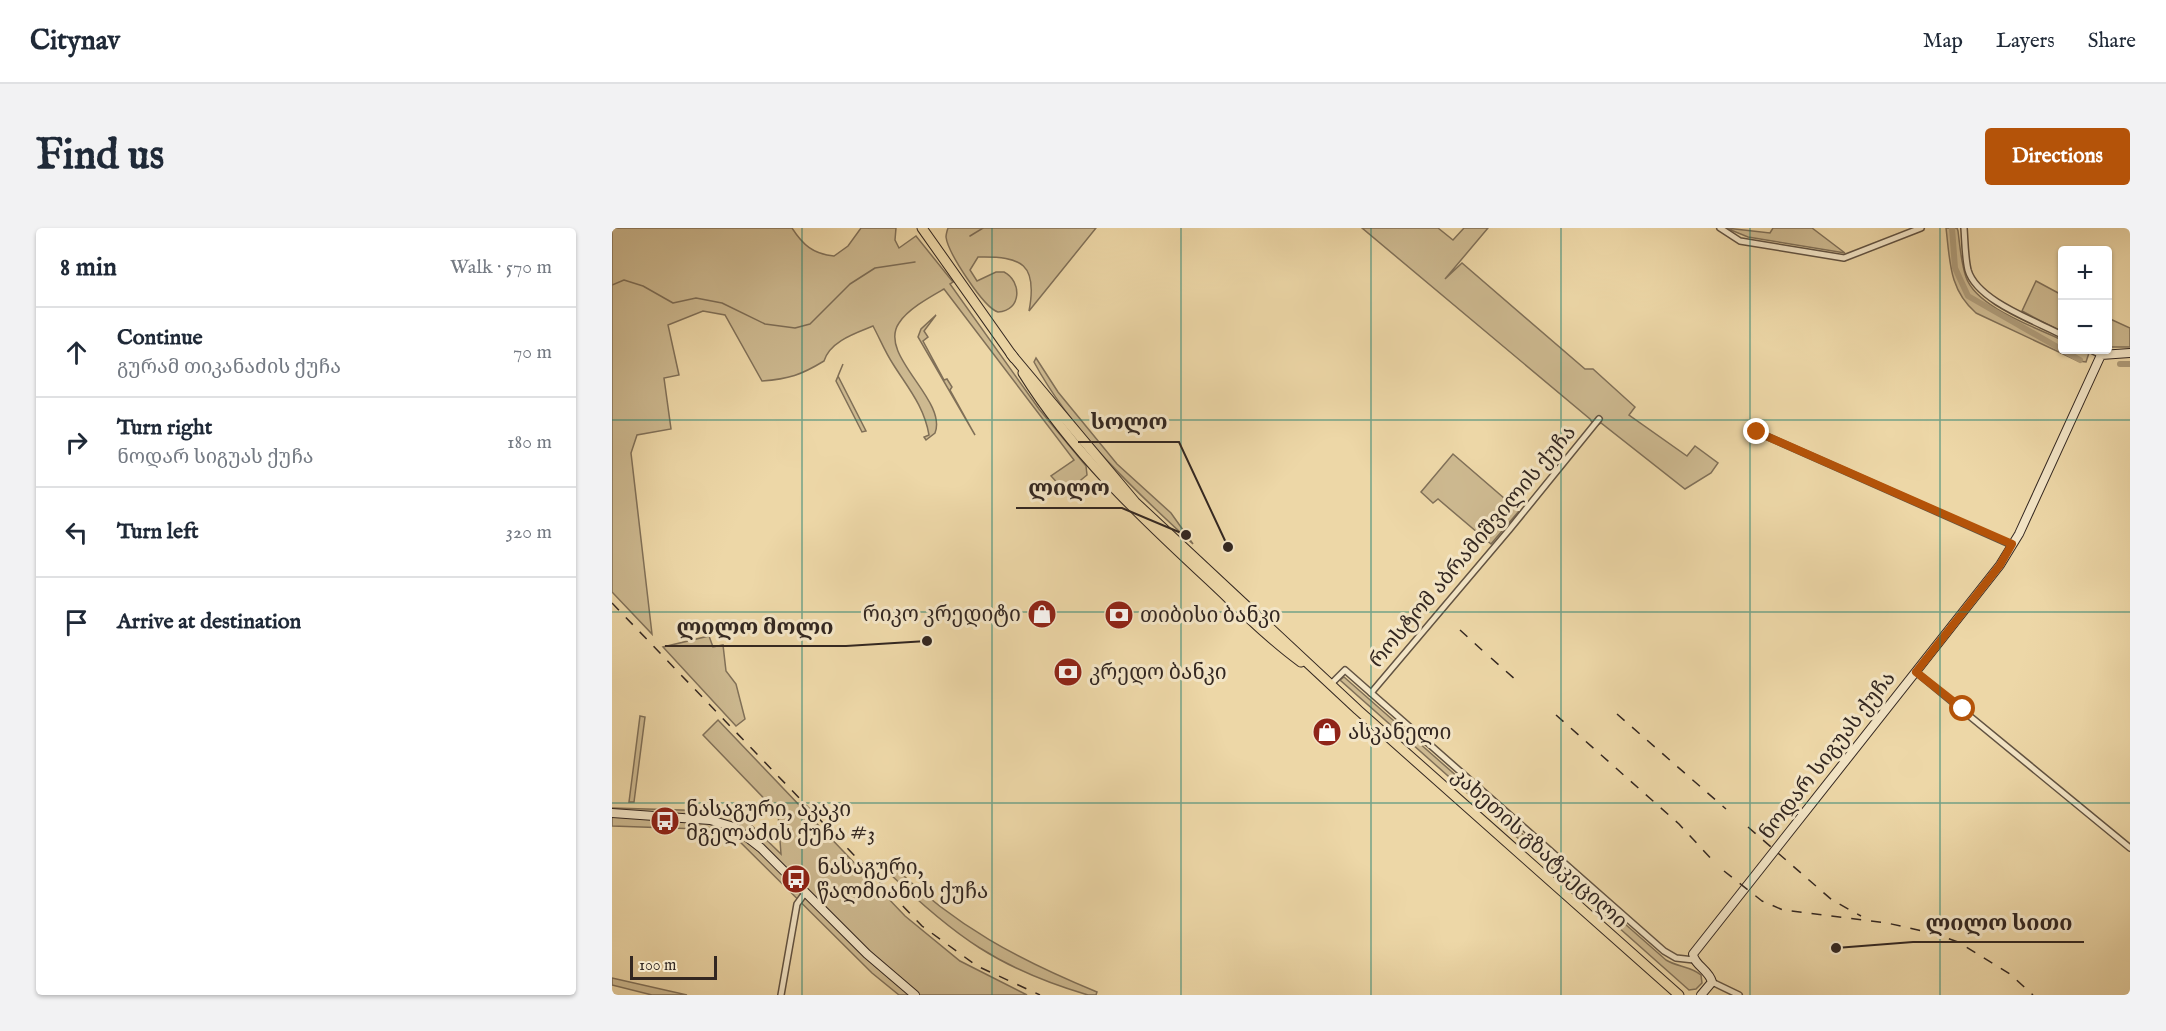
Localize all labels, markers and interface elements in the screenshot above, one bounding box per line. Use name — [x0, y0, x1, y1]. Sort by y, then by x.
text: Citynav — [30, 24, 120, 59]
text: Map — [1923, 28, 1963, 55]
text: Layers — [1996, 28, 2055, 55]
text: Share — [2088, 28, 2136, 55]
button: Directions — [1985, 128, 2130, 185]
text: Find us — [36, 130, 164, 183]
map controls — [2058, 246, 2112, 354]
button: + — [2058, 246, 2112, 300]
text: 8 min — [60, 251, 117, 284]
text: Walk · 570 m — [450, 255, 552, 280]
button: − — [2058, 300, 2112, 354]
text: Continue — [117, 324, 203, 352]
icon: ahead — [60, 336, 93, 369]
text: 70 m — [513, 340, 552, 365]
text: გურამ თიკანაძის ქუჩა — [117, 355, 341, 380]
callout: სოლო — [1078, 402, 1179, 442]
text: სოლო — [1090, 409, 1168, 437]
text: Turn right — [117, 414, 212, 442]
route end — [1743, 418, 1769, 444]
street label: როსტომ აბრამიშვილის ქუჩა — [1364, 420, 1583, 674]
icon: right — [60, 426, 93, 459]
text: 180 m — [507, 430, 552, 455]
text: ნოდარ სიგუას ქუჩა — [117, 445, 314, 470]
callout: ლილო — [1016, 468, 1122, 508]
text: ლილო — [1028, 475, 1110, 503]
icon: left — [60, 516, 93, 549]
text: Turn left — [117, 518, 199, 546]
text: 320 m — [506, 520, 552, 545]
shop icon: რიკო კრედიტი — [1026, 598, 1058, 630]
bank icon: თიბისი ბანკი — [1103, 599, 1135, 631]
place label: რიკო კრედიტი — [863, 602, 1021, 629]
place label: თიბისი ბანკი — [1140, 603, 1281, 630]
icon: arrive — [60, 606, 93, 639]
callout: ლილო მოლი — [665, 606, 846, 646]
text: Arrive at destination — [117, 608, 301, 636]
text: ლილო მოლი — [676, 614, 834, 642]
bank icon: კრედო ბანკი — [1052, 656, 1084, 688]
place label: კრედო ბანკი — [1089, 660, 1227, 687]
street label: ნოდარ სიგუას ქუჩა — [1754, 666, 1902, 846]
route start — [1949, 695, 1975, 721]
shop icon: ასკანელი — [1311, 716, 1343, 748]
place label: ასკანელი — [1348, 720, 1451, 747]
street label: კახეთის გზატკეცილი — [1445, 763, 1633, 935]
place label: ნასაგური, აკაკი მგელაძის ქუჩა #3 — [686, 797, 875, 848]
bus stop icon: ნასაგური, აკაკი მგელაძის ქუჩა #3 — [649, 805, 681, 837]
place label: ნასაგური, წალმიანის ქუჩა — [817, 855, 988, 906]
bus stop icon: ნასაგური, წალმიანის ქუჩა — [780, 863, 812, 895]
callout: ლილო სითი — [1913, 902, 2084, 942]
text: ლილო სითი — [1926, 910, 2073, 938]
scale bar — [630, 953, 717, 980]
text: 100 m — [639, 956, 676, 976]

